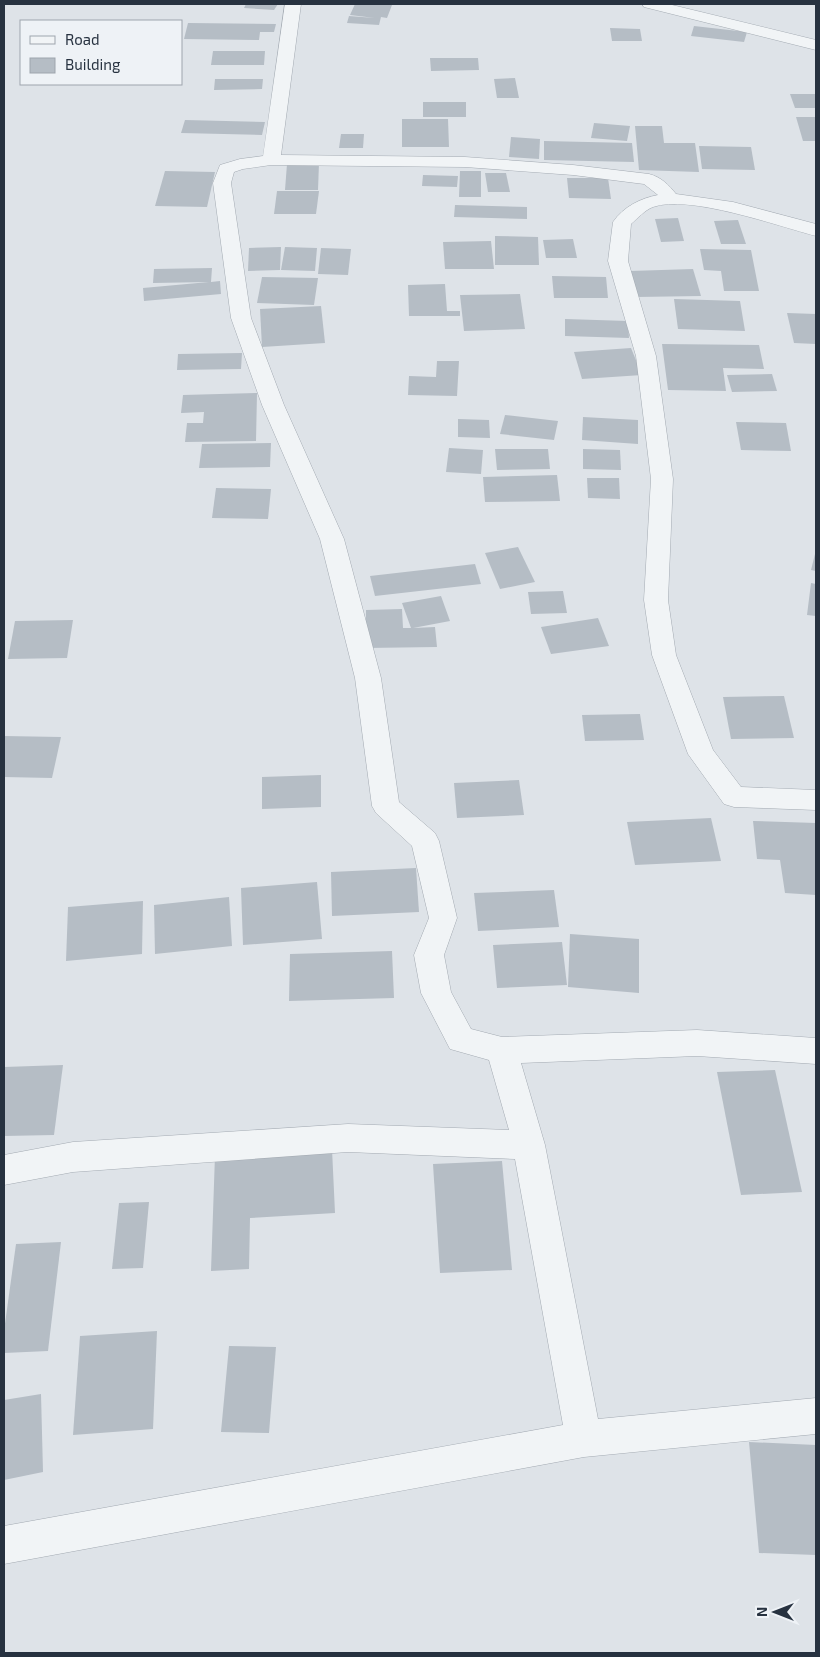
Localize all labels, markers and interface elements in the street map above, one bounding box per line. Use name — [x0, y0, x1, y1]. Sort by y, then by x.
legend — [20, 20, 182, 85]
text: Road — [65, 30, 100, 48]
text: Building — [65, 55, 121, 73]
north arrow — [750, 1587, 800, 1637]
text: N — [753, 1607, 770, 1617]

